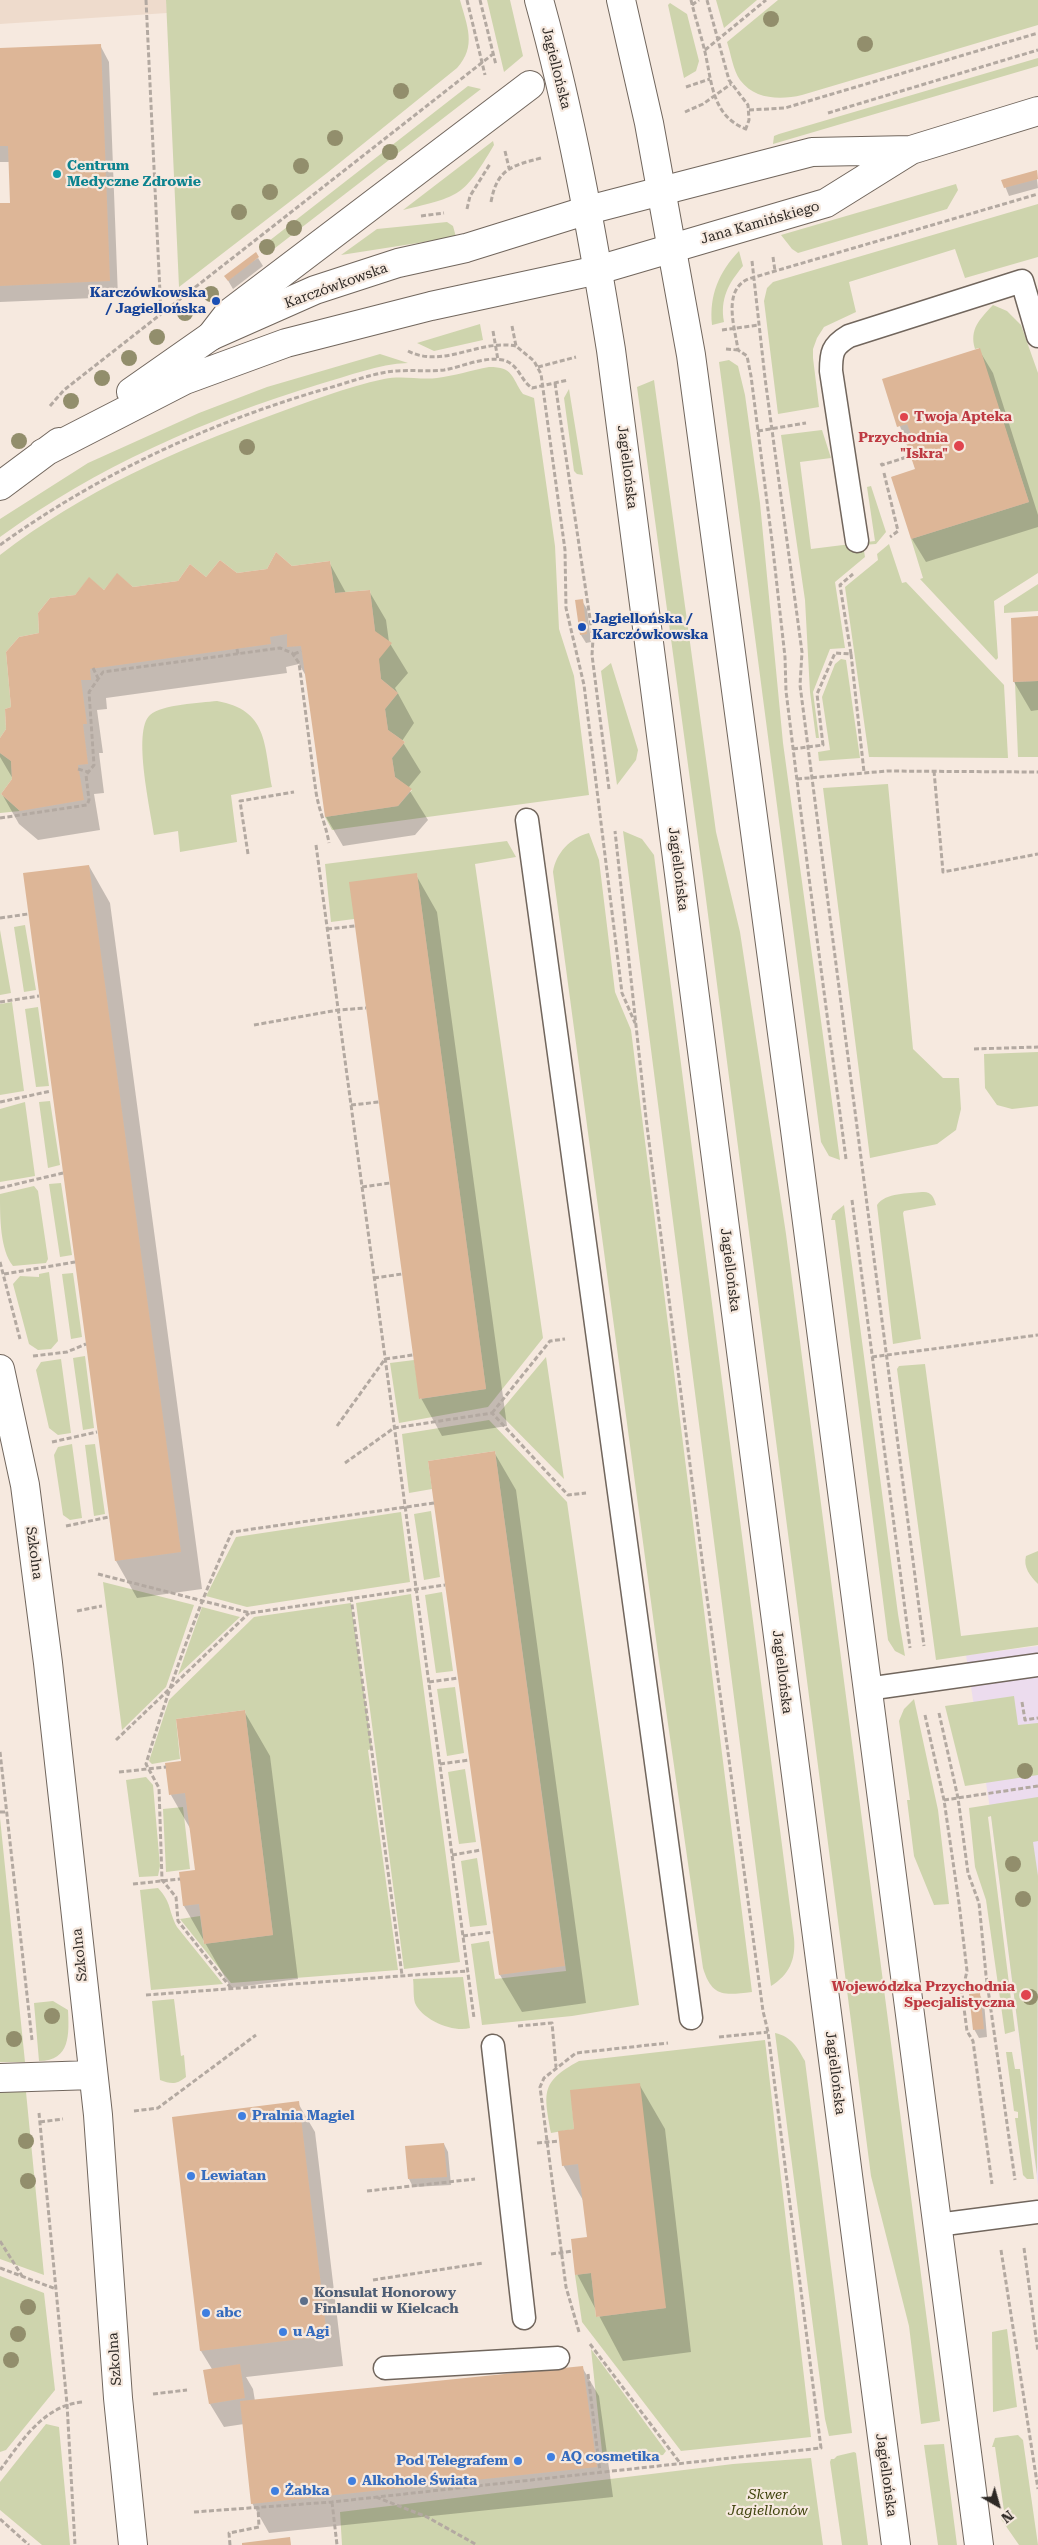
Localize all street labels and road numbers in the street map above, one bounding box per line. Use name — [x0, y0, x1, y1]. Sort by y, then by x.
street label: Jagiellońska — [538, 25, 574, 111]
street label: Jana Kamińskiego — [699, 198, 821, 248]
street label: Karczówkowska — [282, 260, 390, 312]
street label: Jagiellońska — [614, 424, 640, 510]
street label: Jagiellońska — [665, 826, 691, 912]
street label: Jagiellońska — [717, 1227, 743, 1313]
street label: Szkolna — [22, 1525, 46, 1581]
street label: Jagiellońska — [769, 1629, 795, 1715]
street label: Szkolna — [69, 1928, 91, 1982]
street label: Jagiellońska — [822, 2030, 848, 2116]
street label: Szkolna — [105, 2332, 125, 2386]
street label: Jagiellońska — [872, 2432, 900, 2518]

